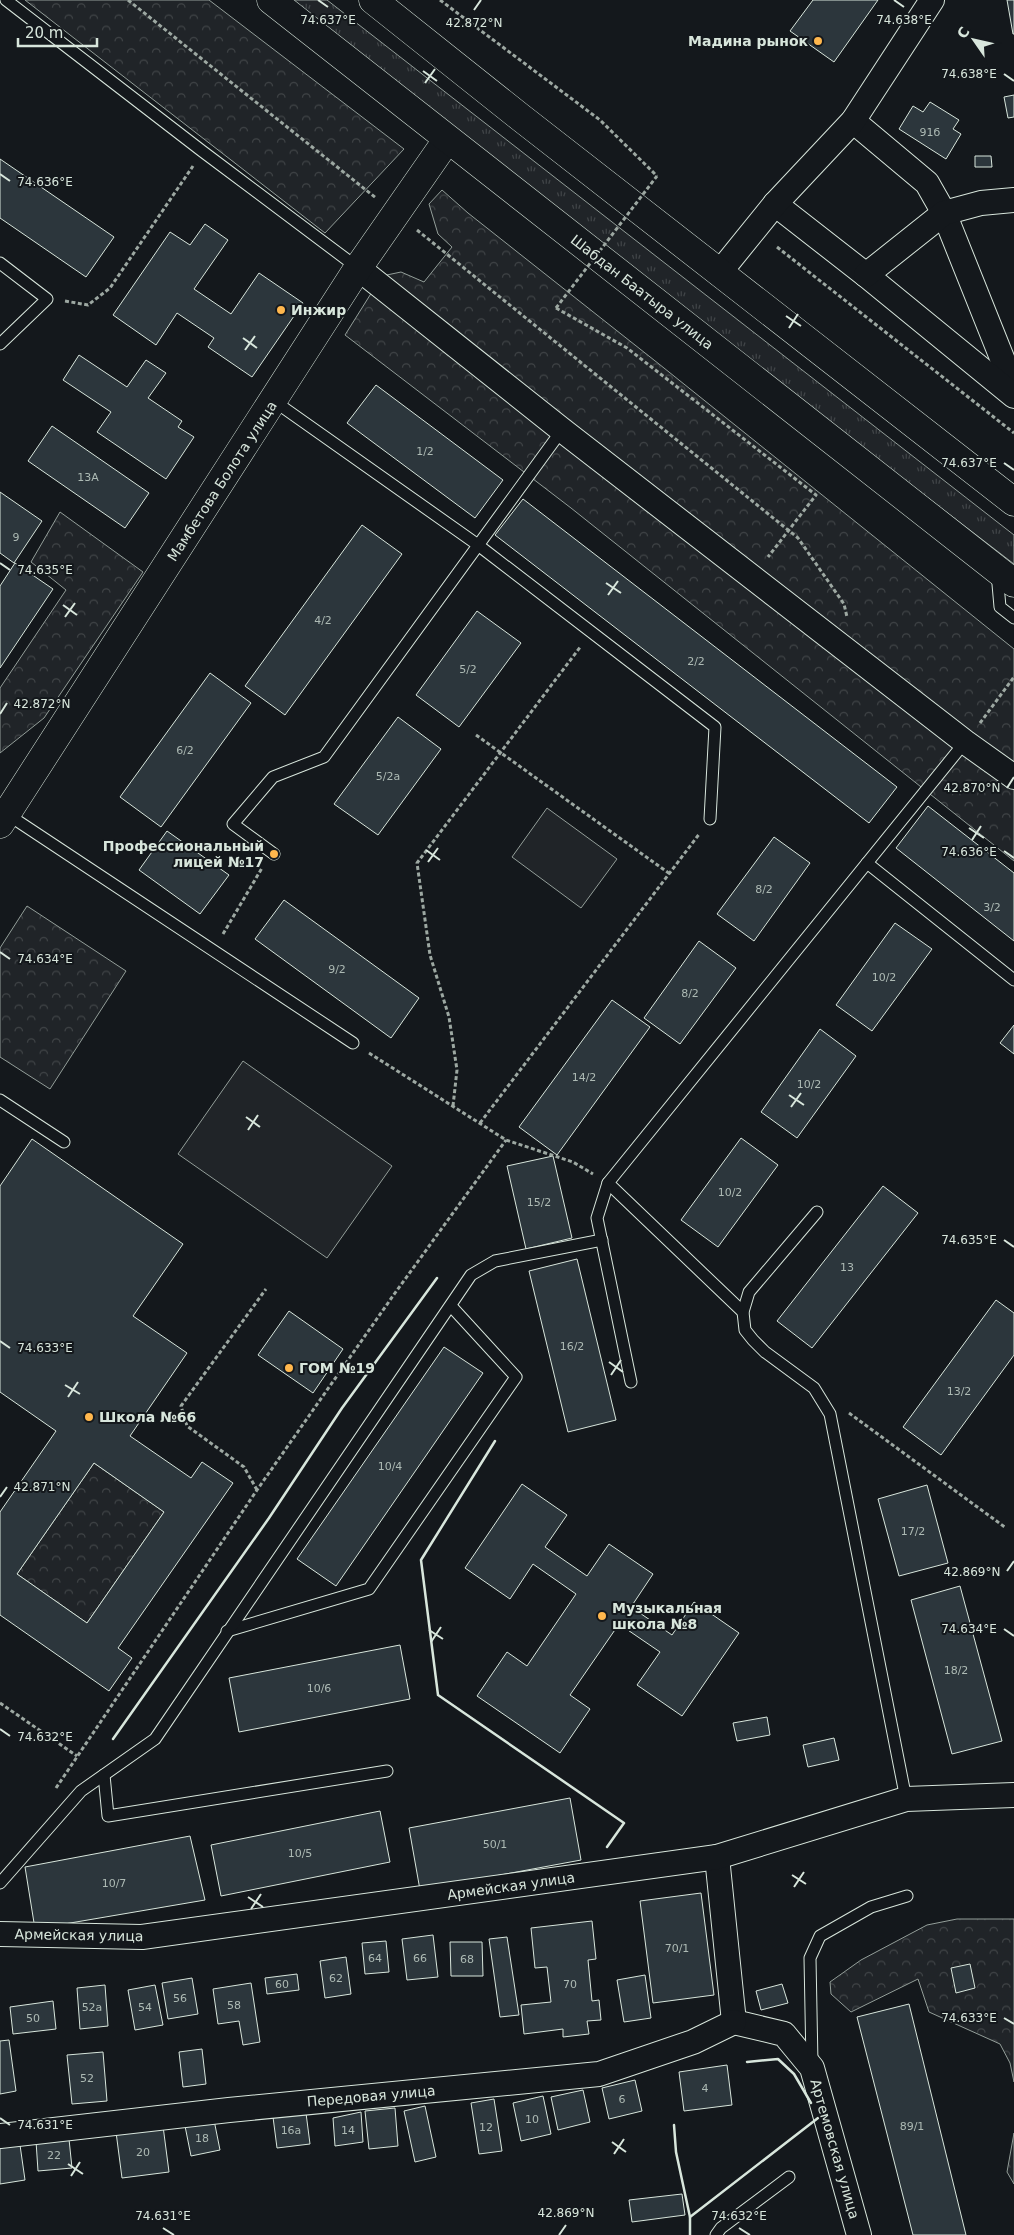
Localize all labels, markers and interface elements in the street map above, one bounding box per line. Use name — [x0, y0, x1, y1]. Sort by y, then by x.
text: 74.637°E — [300, 13, 356, 27]
text: 74.638°E — [876, 13, 932, 27]
scale bar — [18, 15, 96, 47]
north arrow — [949, 15, 999, 65]
text: 42.872°N — [446, 16, 502, 30]
text: 20 m — [25, 24, 63, 42]
text: С — [954, 24, 973, 41]
place label: Мадина рынок — [688, 33, 808, 49]
marker: Мадина рынок — [812, 35, 824, 47]
text: 74.638°E — [941, 67, 997, 81]
house number: 91б — [920, 126, 941, 139]
text: 74.636°E — [17, 175, 73, 189]
street label: Шабдан Баатыра улица — [568, 231, 716, 353]
place label: Инжир — [291, 302, 346, 318]
marker: Инжир — [275, 304, 287, 316]
street label: Мамбетова Болота улица — [164, 398, 280, 564]
house number: 1/2 — [416, 445, 434, 458]
text: 74.637°E — [941, 456, 997, 470]
house number: 13А — [77, 471, 99, 484]
house number: 9 — [13, 531, 20, 544]
text: 74.635°E — [17, 563, 73, 577]
house number: 4/2 — [314, 614, 332, 627]
house number: 2/2 — [687, 655, 705, 668]
house number: 5/2 — [459, 663, 477, 676]
text: 42.872°N — [14, 697, 70, 711]
house number: 6/2 — [176, 744, 194, 757]
house number: 5/2а — [376, 770, 400, 783]
text: 42.870°N — [944, 781, 1000, 795]
place label: Профессиональный лицей №17 — [103, 838, 264, 870]
text: 74.636°E — [941, 845, 997, 859]
marker: Профессиональный лицей №17 — [268, 848, 280, 860]
house number: 8/2 — [755, 883, 773, 896]
house number: 3/2 — [983, 901, 1001, 914]
text: 74.634°E — [17, 952, 73, 966]
house number: 9/2 — [328, 963, 346, 976]
house number: 10/2 — [872, 971, 896, 984]
house number: 8/2 — [681, 987, 699, 1000]
house number: 14/2 — [572, 1071, 596, 1084]
house number: 10/2 — [797, 1078, 821, 1091]
house number: 10/2 — [718, 1186, 742, 1199]
house number: 15/2 — [527, 1196, 551, 1209]
text: 74.635°E — [941, 1233, 997, 1247]
house number: 13 — [840, 1261, 854, 1274]
house number: 16/2 — [560, 1340, 584, 1353]
text: 74.633°E — [17, 1341, 73, 1355]
place label: ГОМ №19 — [299, 1360, 375, 1376]
marker: ГОМ №19 — [283, 1362, 295, 1374]
house number: 13/2 — [947, 1385, 971, 1398]
place label: Школа №66 — [99, 1409, 196, 1425]
marker: Школа №66 — [83, 1411, 95, 1423]
house number: 10/4 — [378, 1460, 402, 1473]
text: 42.871°N — [14, 1480, 70, 1494]
house number: 17/2 — [901, 1525, 925, 1538]
text: 42.869°N — [944, 1565, 1000, 1579]
place label: Музыкальная школа №8 — [612, 1600, 722, 1632]
marker: Музыкальная школа №8 — [596, 1610, 608, 1622]
text: 74.634°E — [941, 1622, 997, 1636]
house number: 18/2 — [944, 1664, 968, 1677]
house number: 10/6 — [307, 1682, 331, 1695]
text: 74.632°E — [17, 1730, 73, 1744]
house number: 50/1 — [483, 1838, 507, 1851]
house number: 10/5 — [288, 1847, 312, 1860]
street label: Армейская улица — [446, 1869, 576, 1903]
house number: 10/7 — [102, 1877, 126, 1890]
street label: Армейская улица — [14, 1926, 144, 1944]
house number: 70/1 — [665, 1942, 689, 1955]
house number: 64 — [368, 1952, 382, 1965]
house number: 66 — [413, 1952, 427, 1965]
house number: 68 — [460, 1953, 474, 1966]
house number: 62 — [329, 1972, 343, 1985]
house number: 60 — [275, 1978, 289, 1991]
house number: 70 — [563, 1978, 577, 1991]
house number: 56 — [173, 1992, 187, 2005]
house number: 58 — [227, 1999, 241, 2012]
house number: 52а — [82, 2001, 102, 2014]
house number: 54 — [138, 2001, 152, 2014]
text: 74.633°E — [941, 2011, 997, 2025]
house number: 50 — [26, 2012, 40, 2025]
house number: 52 — [80, 2072, 94, 2085]
street label: Артемовская улица — [807, 2077, 863, 2221]
street label: Передовая улица — [306, 2082, 436, 2110]
house number: 4 — [702, 2082, 709, 2095]
house number: 6 — [619, 2093, 626, 2106]
house number: 10 — [525, 2113, 539, 2126]
text: 74.631°E — [17, 2118, 73, 2132]
house number: 89/1 — [900, 2120, 924, 2133]
house number: 12 — [479, 2121, 493, 2134]
house number: 16а — [281, 2124, 301, 2137]
house number: 14 — [341, 2124, 355, 2137]
house number: 18 — [195, 2132, 209, 2145]
house number: 20 — [136, 2146, 150, 2159]
house number: 22 — [47, 2149, 61, 2162]
text: 42.869°N — [538, 2206, 594, 2220]
text: 74.631°E — [135, 2209, 191, 2223]
text: 74.632°E — [711, 2209, 767, 2223]

